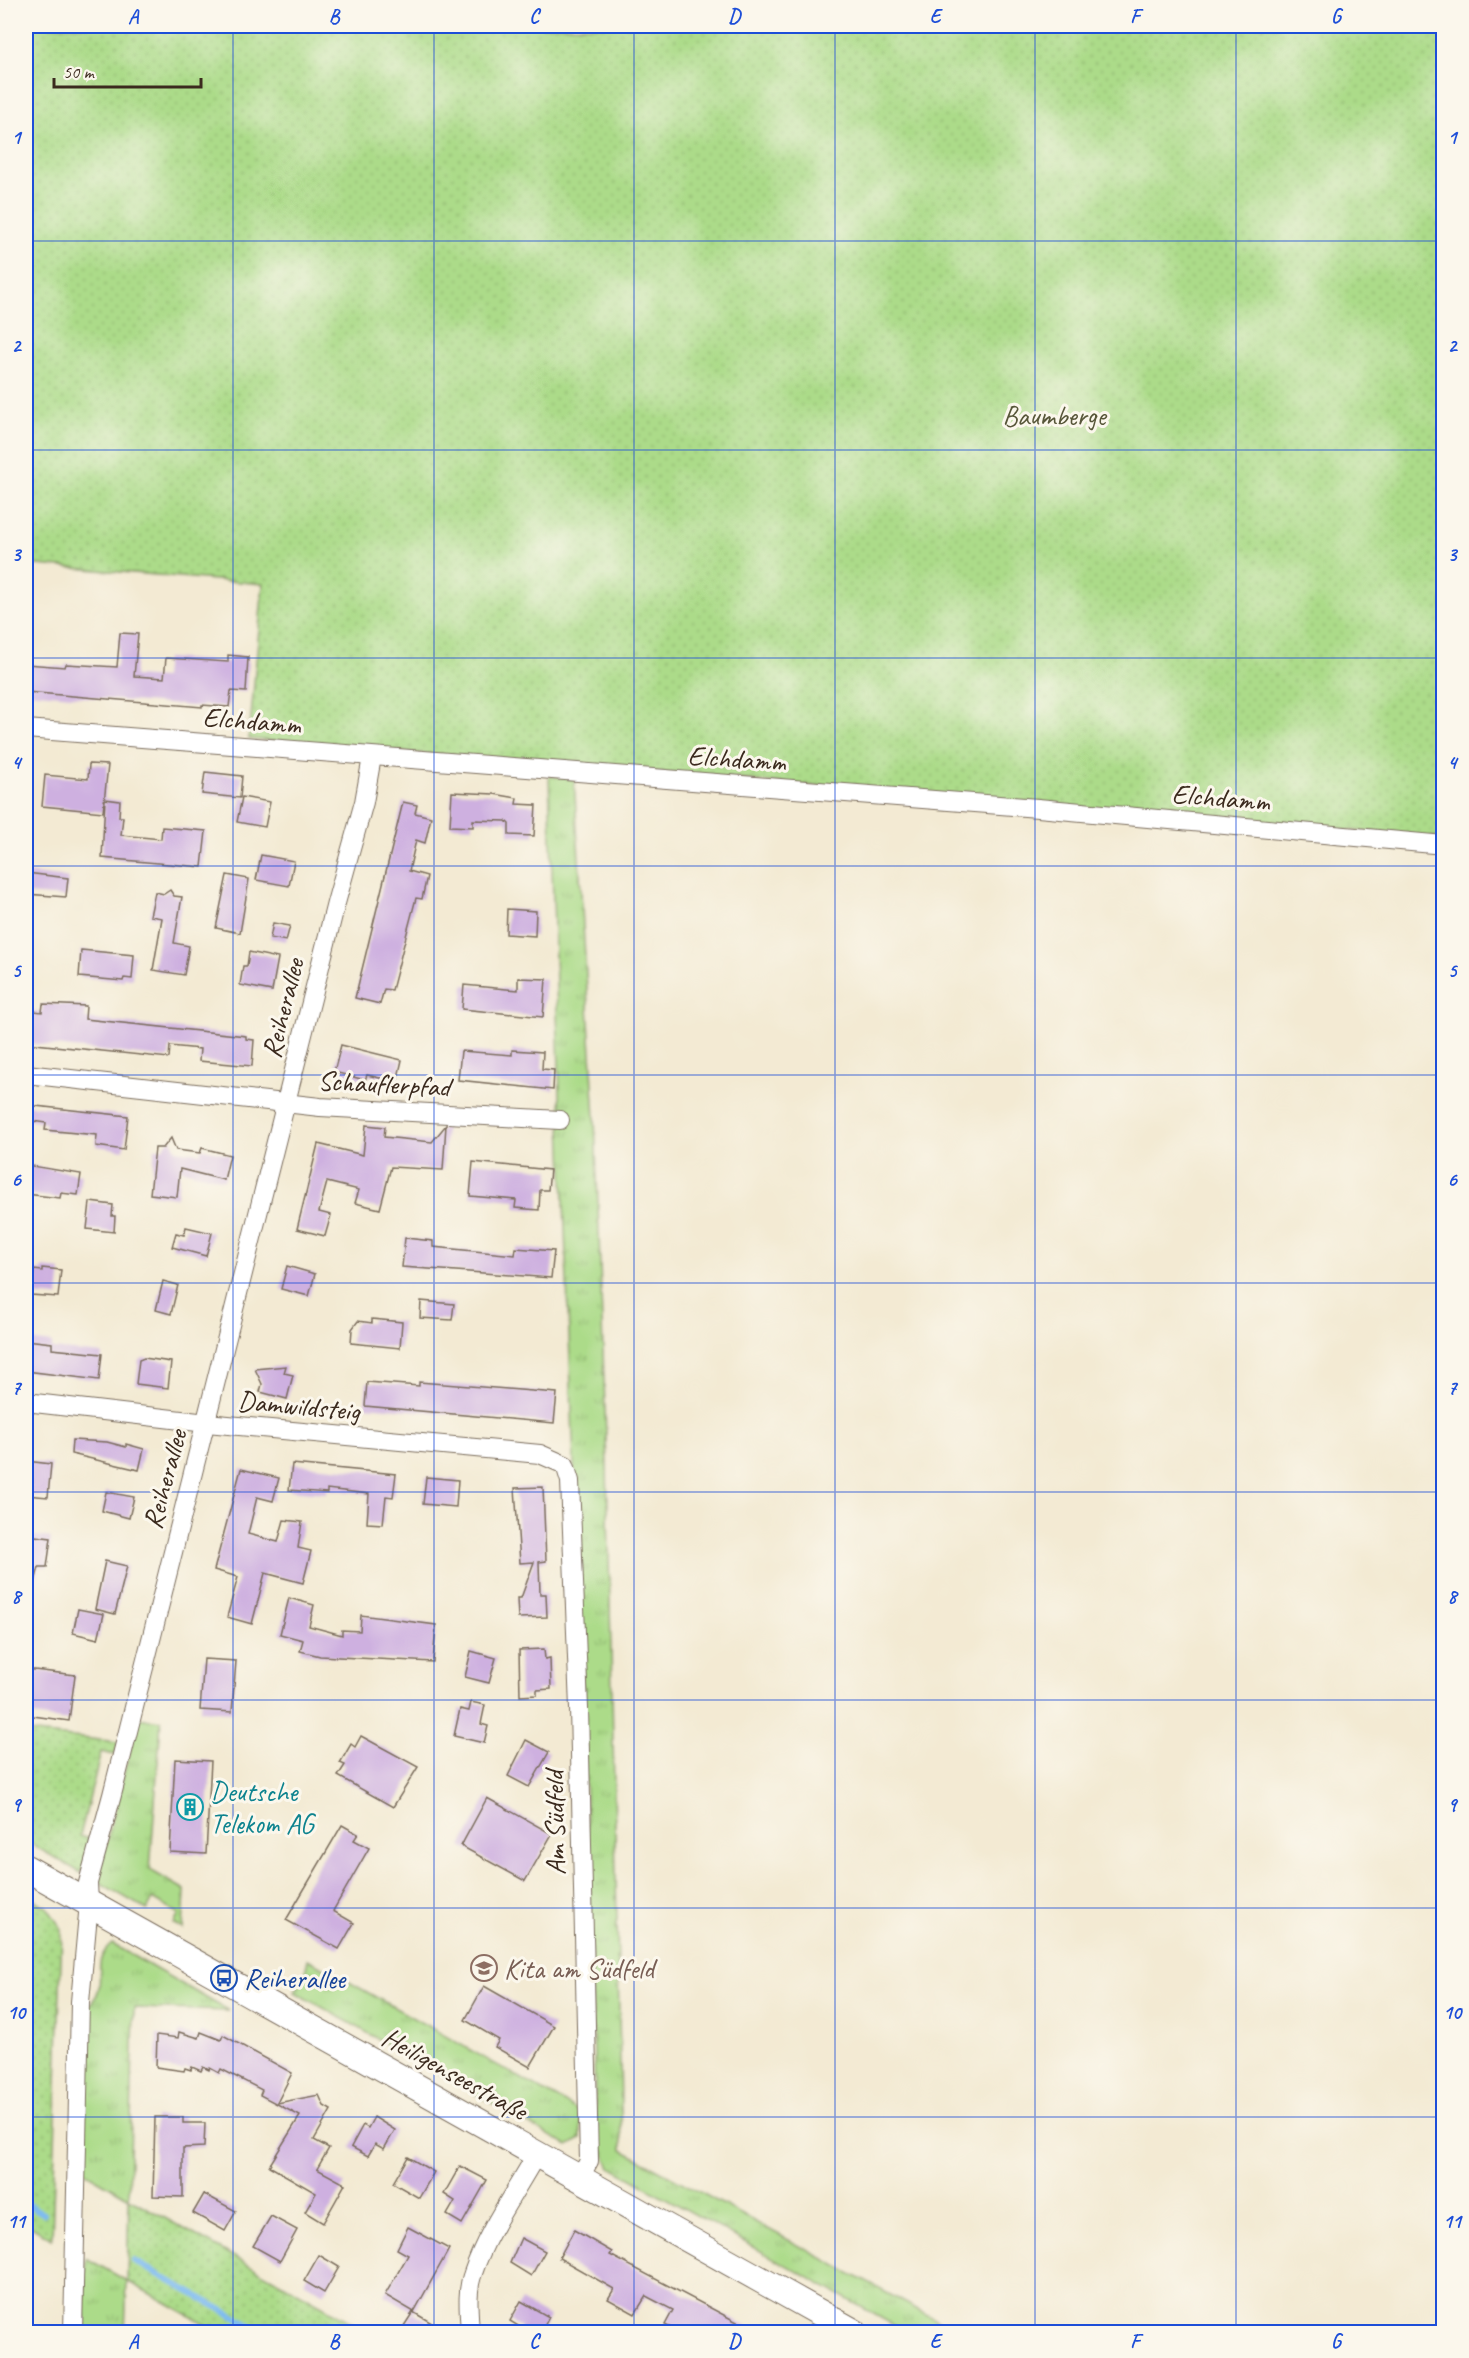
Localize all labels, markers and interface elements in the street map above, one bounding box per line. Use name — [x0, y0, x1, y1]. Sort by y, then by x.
text: A — [128, 4, 140, 29]
text: B — [329, 4, 341, 29]
text: C — [529, 4, 541, 29]
text: D — [728, 4, 742, 29]
text: E — [930, 4, 944, 29]
text: F — [1130, 4, 1144, 29]
text: G — [1331, 4, 1344, 29]
scale bar — [54, 51, 201, 89]
text: 50 m — [63, 61, 96, 83]
text: 1 — [12, 125, 23, 150]
text: 1 — [1448, 125, 1459, 150]
text: 2 — [12, 333, 23, 358]
text: 2 — [1448, 333, 1459, 358]
park label: Baumberge — [1002, 398, 1108, 433]
text: 3 — [12, 542, 23, 567]
text: 3 — [1448, 542, 1459, 567]
street label: Elchdamm — [202, 699, 304, 742]
street label: Elchdamm — [687, 738, 788, 779]
text: 4 — [12, 750, 24, 775]
text: 4 — [1448, 750, 1460, 775]
street label: Elchdamm — [1171, 776, 1273, 819]
street label: Reiherallee — [253, 953, 312, 1061]
text: 5 — [12, 958, 23, 983]
text: 5 — [1448, 958, 1459, 983]
street label: Schauflerpfad — [317, 1063, 455, 1105]
text: 6 — [11, 1167, 22, 1192]
text: 6 — [1447, 1167, 1458, 1192]
text: 7 — [12, 1375, 23, 1400]
text: 7 — [1448, 1375, 1459, 1400]
street label: Damwildsteig — [236, 1383, 363, 1428]
street label: Reiherallee — [134, 1424, 195, 1533]
text: 8 — [12, 1584, 24, 1609]
text: 8 — [1448, 1584, 1460, 1609]
street label: Am Südfeld — [536, 1766, 573, 1876]
place label: Deutsche Telekom AG — [210, 1774, 317, 1841]
text: 9 — [12, 1792, 23, 1817]
building icon: Deutsche Telekom AG — [175, 1792, 205, 1822]
text: 9 — [1448, 1792, 1459, 1817]
place label: Kita am Südfeld — [504, 1951, 658, 1986]
school or university icon: Kita am Südfeld — [469, 1953, 499, 1983]
place label: Reiherallee — [244, 1961, 347, 1996]
bus stop icon: Reiherallee — [209, 1963, 239, 1993]
text: 10 — [7, 2000, 27, 2025]
text: 10 — [1443, 2000, 1463, 2025]
street label: Heiligenseestraße — [376, 2019, 535, 2129]
text: 11 — [7, 2209, 27, 2234]
text: 11 — [1443, 2209, 1463, 2234]
text: A — [128, 2329, 140, 2354]
text: B — [329, 2329, 341, 2354]
text: C — [529, 2329, 541, 2354]
text: D — [728, 2329, 742, 2354]
text: E — [930, 2329, 944, 2354]
text: F — [1130, 2329, 1144, 2354]
text: G — [1331, 2329, 1344, 2354]

